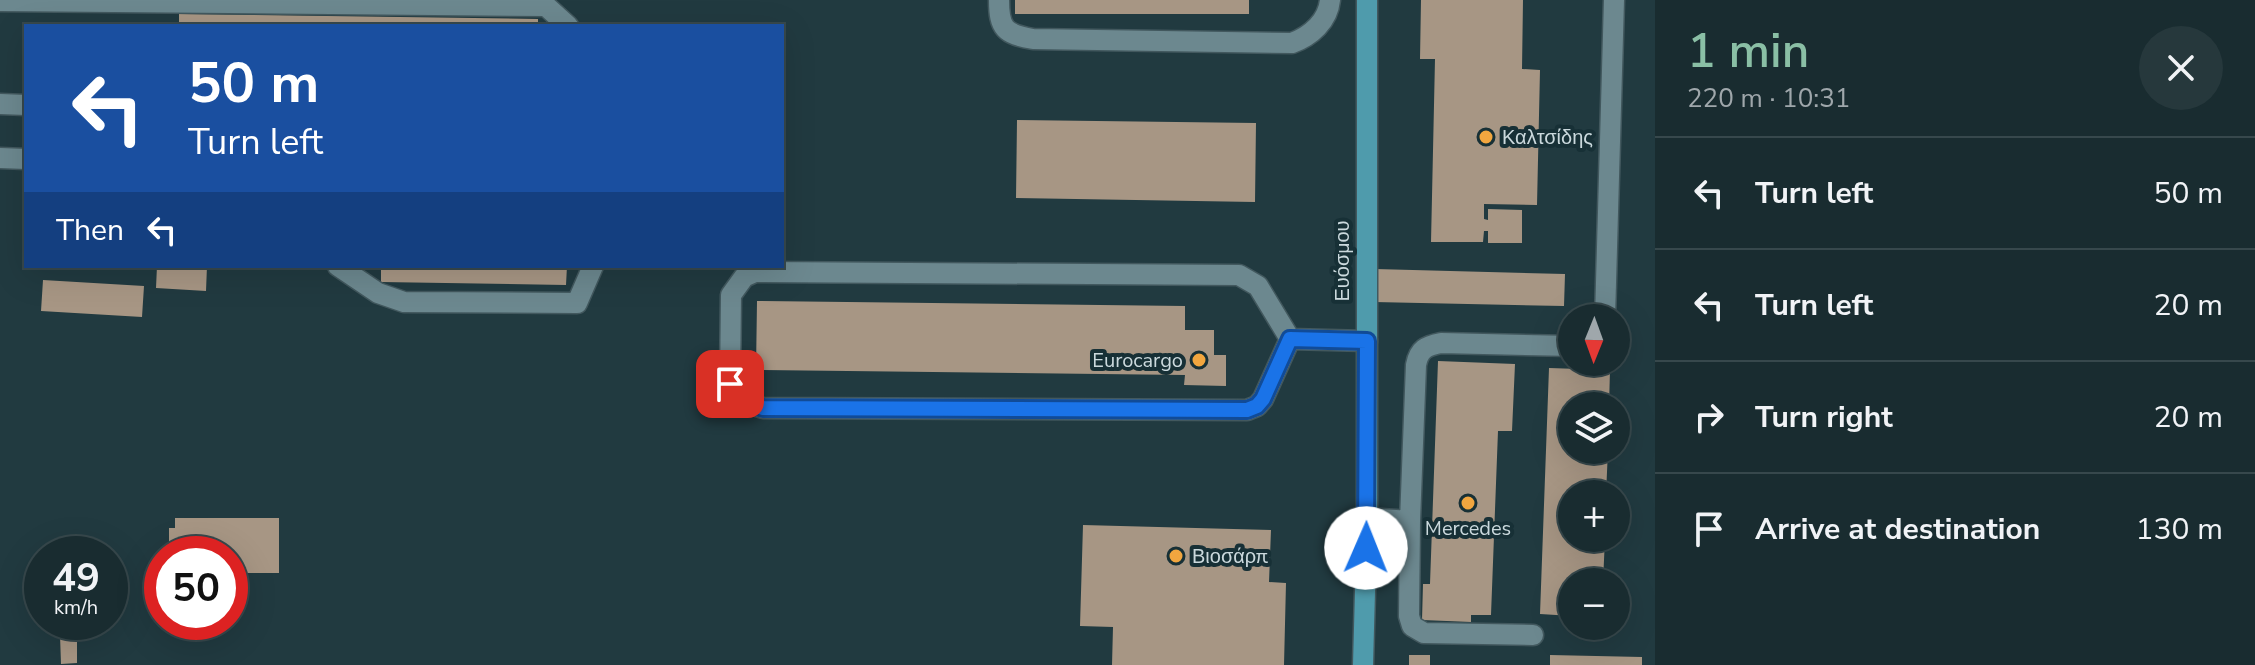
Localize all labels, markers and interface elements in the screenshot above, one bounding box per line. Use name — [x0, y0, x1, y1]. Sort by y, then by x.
text: 1 min — [1687, 18, 1809, 84]
button: close — [2139, 26, 2223, 110]
text: 50 m — [188, 45, 319, 122]
icon: left — [56, 56, 160, 160]
text: 220 m · 10:31 — [1687, 81, 1850, 116]
text: Turn left — [188, 118, 323, 167]
place label: Καλτσίδης — [1502, 124, 1593, 151]
marker: Καλτσίδης — [1477, 128, 1495, 146]
icon: left — [1687, 171, 1731, 215]
text: Turn left — [1755, 173, 1873, 214]
text: 50 m — [2154, 173, 2223, 214]
icon: left — [140, 208, 184, 252]
text: Then — [56, 210, 124, 251]
street label: Ευόσμου — [1329, 220, 1356, 302]
icon: left — [1687, 283, 1731, 327]
text: Turn left — [1755, 285, 1873, 326]
text: 20 m — [2154, 285, 2223, 326]
north arrow — [1558, 304, 1630, 376]
map controls — [1558, 304, 1630, 640]
place label: Eurocargo — [1092, 347, 1183, 374]
pin — [696, 350, 764, 418]
marker: Eurocargo — [1190, 351, 1208, 369]
icon: arrive — [708, 362, 752, 406]
button: layers — [1558, 392, 1630, 464]
icon: right — [1687, 395, 1731, 439]
text: Turn right — [1755, 397, 1893, 438]
text: 20 m — [2154, 397, 2223, 438]
button: + — [1558, 480, 1630, 552]
marker: Mercedes — [1459, 494, 1477, 512]
position arrow — [1324, 506, 1408, 590]
icon: arrive — [1687, 507, 1731, 551]
text: Arrive at destination — [1755, 509, 2040, 550]
text: 130 m — [2136, 509, 2223, 550]
place label: Mercedes — [1425, 515, 1511, 542]
speed limit sign: 50 — [144, 536, 248, 640]
place label: Βιοσάρπ — [1192, 543, 1268, 570]
marker: Βιοσάρπ — [1167, 547, 1185, 565]
text: 49 — [52, 551, 100, 605]
button: − — [1558, 568, 1630, 640]
text: km/h — [54, 594, 98, 621]

